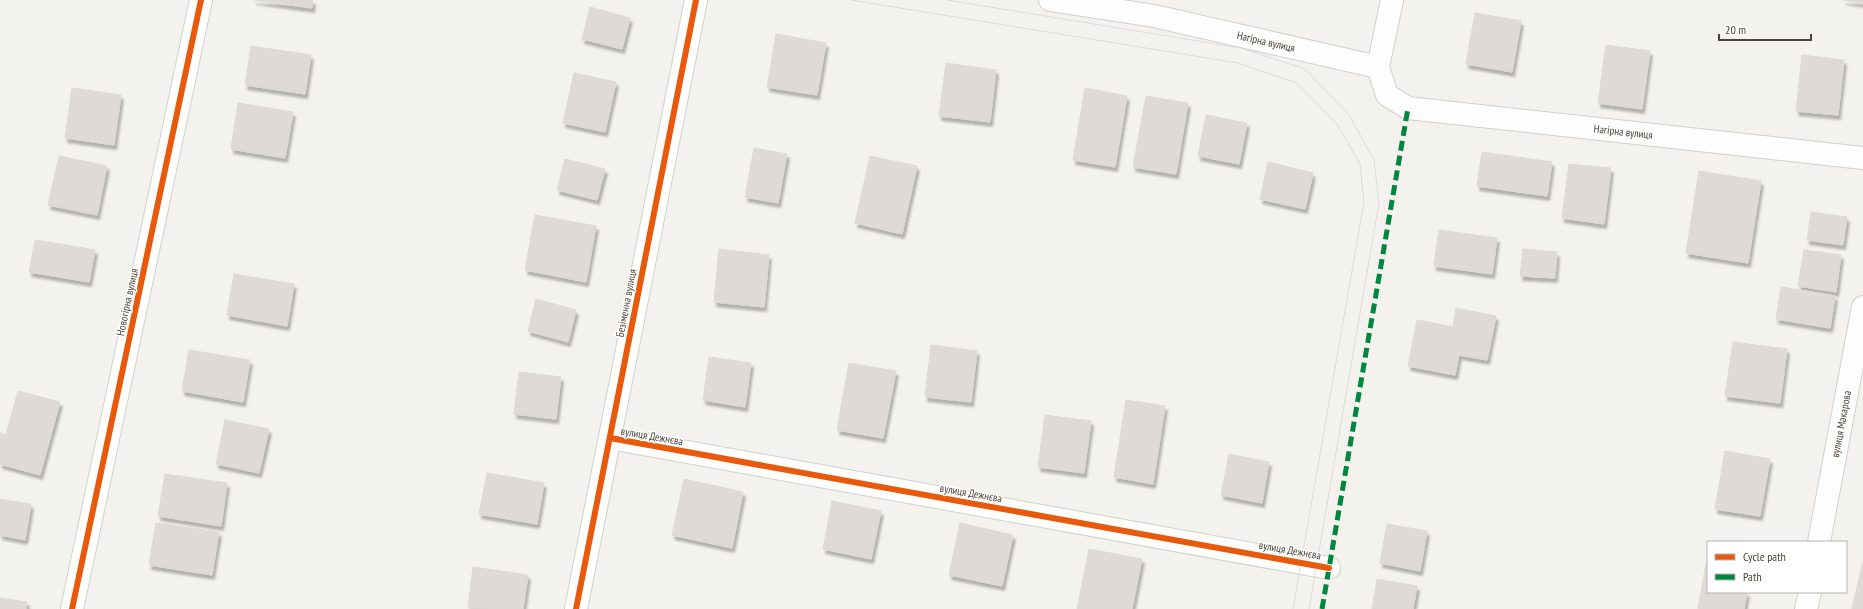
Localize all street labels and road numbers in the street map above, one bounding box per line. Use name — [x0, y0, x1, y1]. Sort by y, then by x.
street label: Нагірна вулиця — [1235, 28, 1296, 55]
street label: Нагірна вулиця — [1593, 121, 1653, 142]
street label: Новогірна вулиця — [113, 267, 141, 337]
street label: Безіменна вулиця — [613, 268, 639, 338]
street label: вулиця Макарова — [1828, 389, 1854, 459]
street label: вулиця Дежнєва — [620, 424, 684, 448]
street label: вулиця Дежнєва — [939, 481, 1003, 505]
street label: вулиця Дежнєва — [1258, 538, 1322, 562]

